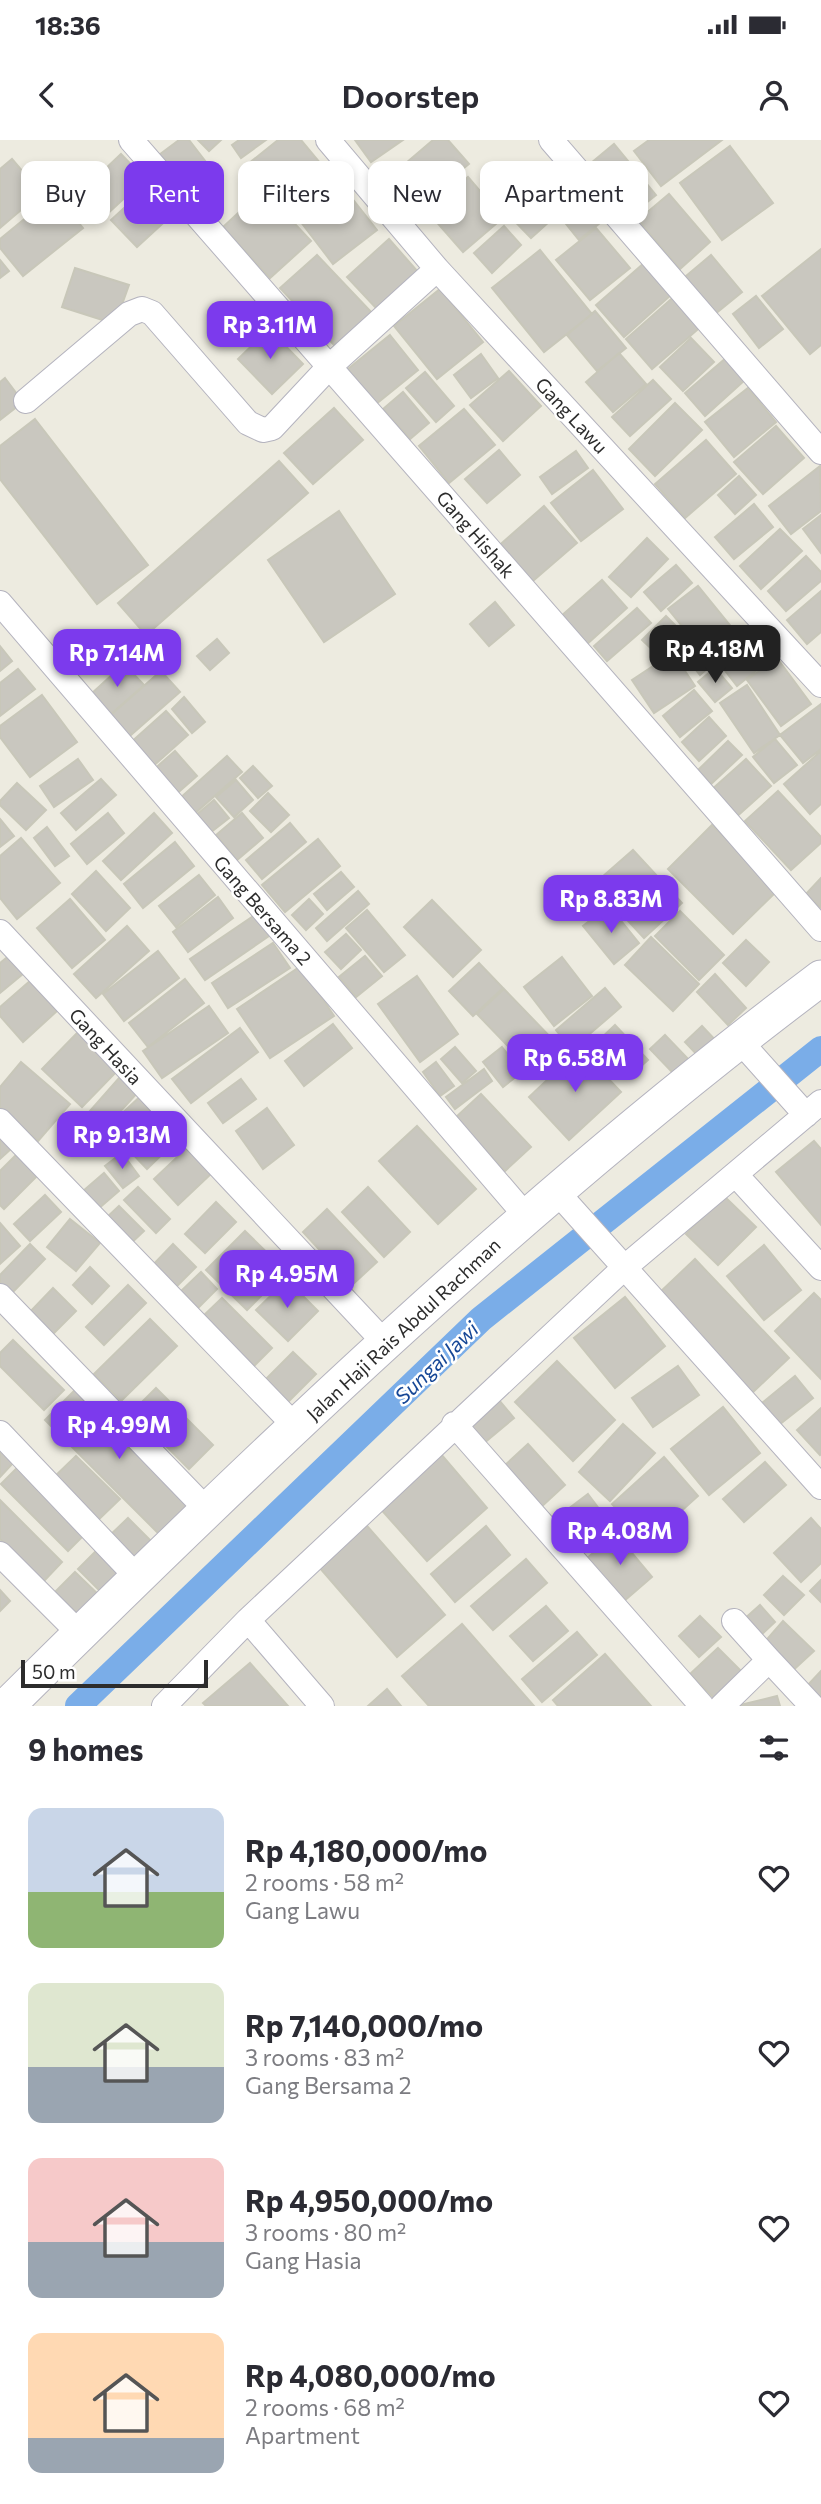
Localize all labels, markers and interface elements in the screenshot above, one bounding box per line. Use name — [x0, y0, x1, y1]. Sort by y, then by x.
text: 18:36 — [35, 9, 101, 40]
text: Doorstep — [342, 75, 480, 115]
icon: back — [28, 76, 66, 114]
icon: person — [755, 76, 793, 114]
chip: Buy — [21, 161, 110, 224]
chip: Rent — [124, 161, 224, 224]
chip: Filters — [238, 161, 354, 224]
chip: New — [368, 161, 466, 224]
chip: Apartment — [480, 161, 648, 224]
pin: Rp 3.11M — [198, 302, 342, 361]
text: Rp 3.11M — [223, 310, 317, 338]
street label: Gang Lawu — [531, 372, 613, 458]
street label: Gang Hishak — [432, 486, 520, 582]
pin: Rp 4.18M — [643, 626, 787, 685]
pin: Rp 7.14M — [45, 630, 189, 689]
text: Rp 4.18M — [665, 634, 765, 662]
text: Rp 7.14M — [69, 638, 165, 666]
street label: Gang Bersama 2 — [209, 851, 317, 969]
pin: Rp 8.83M — [539, 876, 683, 935]
text: Rp 8.83M — [559, 884, 663, 912]
street label: Gang Hasia — [65, 1003, 147, 1089]
pin: Rp 6.58M — [503, 1034, 647, 1094]
text: Rp 6.58M — [523, 1043, 627, 1071]
pin: Rp 9.13M — [50, 1112, 194, 1171]
text: Rp 9.13M — [73, 1120, 171, 1148]
street label: Jalan Haji Rais Abdul Rachman — [301, 1233, 505, 1425]
pin: Rp 4.95M — [215, 1250, 359, 1310]
text: Rp 4.95M — [235, 1259, 339, 1287]
water label: Sungai Jawi — [389, 1316, 483, 1408]
pin: Rp 4.99M — [47, 1402, 191, 1461]
text: Rp 4.99M — [67, 1410, 171, 1438]
pin: Rp 4.08M — [548, 1508, 692, 1567]
text: Rp 4.08M — [567, 1516, 673, 1544]
scale bar — [21, 1657, 208, 1689]
text: 50 m — [32, 1660, 76, 1683]
icon: filters — [755, 1729, 793, 1767]
text: 9 homes — [28, 1730, 143, 1767]
text: Rp 4,180,000/mo — [245, 1831, 487, 1868]
icon: home — [84, 1836, 168, 1920]
icon: heart — [755, 1859, 793, 1897]
text: 2 rooms · 58 m² — [245, 1868, 404, 1896]
text: Gang Lawu — [245, 1896, 360, 1924]
text: Rp 7,140,000/mo — [245, 2006, 483, 2043]
icon: home — [84, 2011, 168, 2095]
icon: heart — [755, 2034, 793, 2072]
text: 3 rooms · 83 m² — [245, 2043, 404, 2071]
text: Gang Bersama 2 — [245, 2071, 411, 2099]
text: Rp 4,950,000/mo — [245, 2181, 493, 2218]
icon: home — [84, 2186, 168, 2270]
icon: heart — [755, 2209, 793, 2247]
text: 3 rooms · 80 m² — [245, 2218, 406, 2246]
text: Gang Hasia — [245, 2246, 362, 2274]
text: Rp 4,080,000/mo — [245, 2356, 496, 2393]
icon: home — [84, 2361, 168, 2445]
icon: heart — [755, 2384, 793, 2422]
text: 2 rooms · 68 m² — [245, 2393, 405, 2421]
text: Apartment — [245, 2421, 360, 2449]

